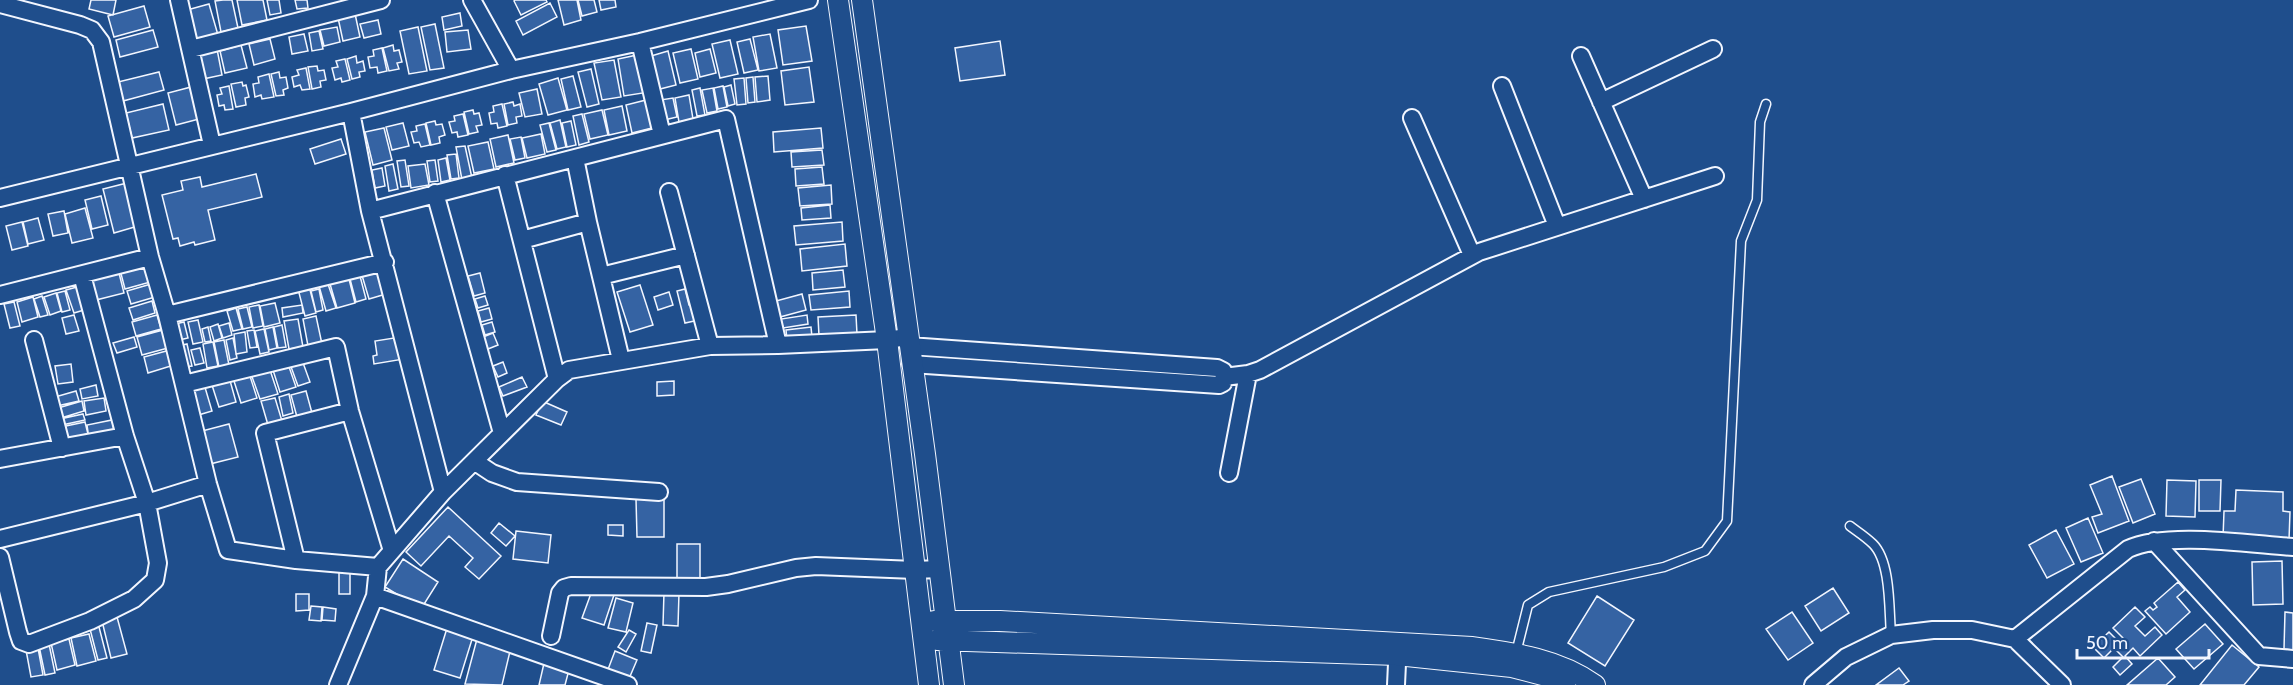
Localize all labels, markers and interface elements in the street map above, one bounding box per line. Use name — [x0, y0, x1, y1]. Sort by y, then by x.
scale bar — [2077, 622, 2209, 660]
text: 50 m — [2086, 632, 2128, 654]

